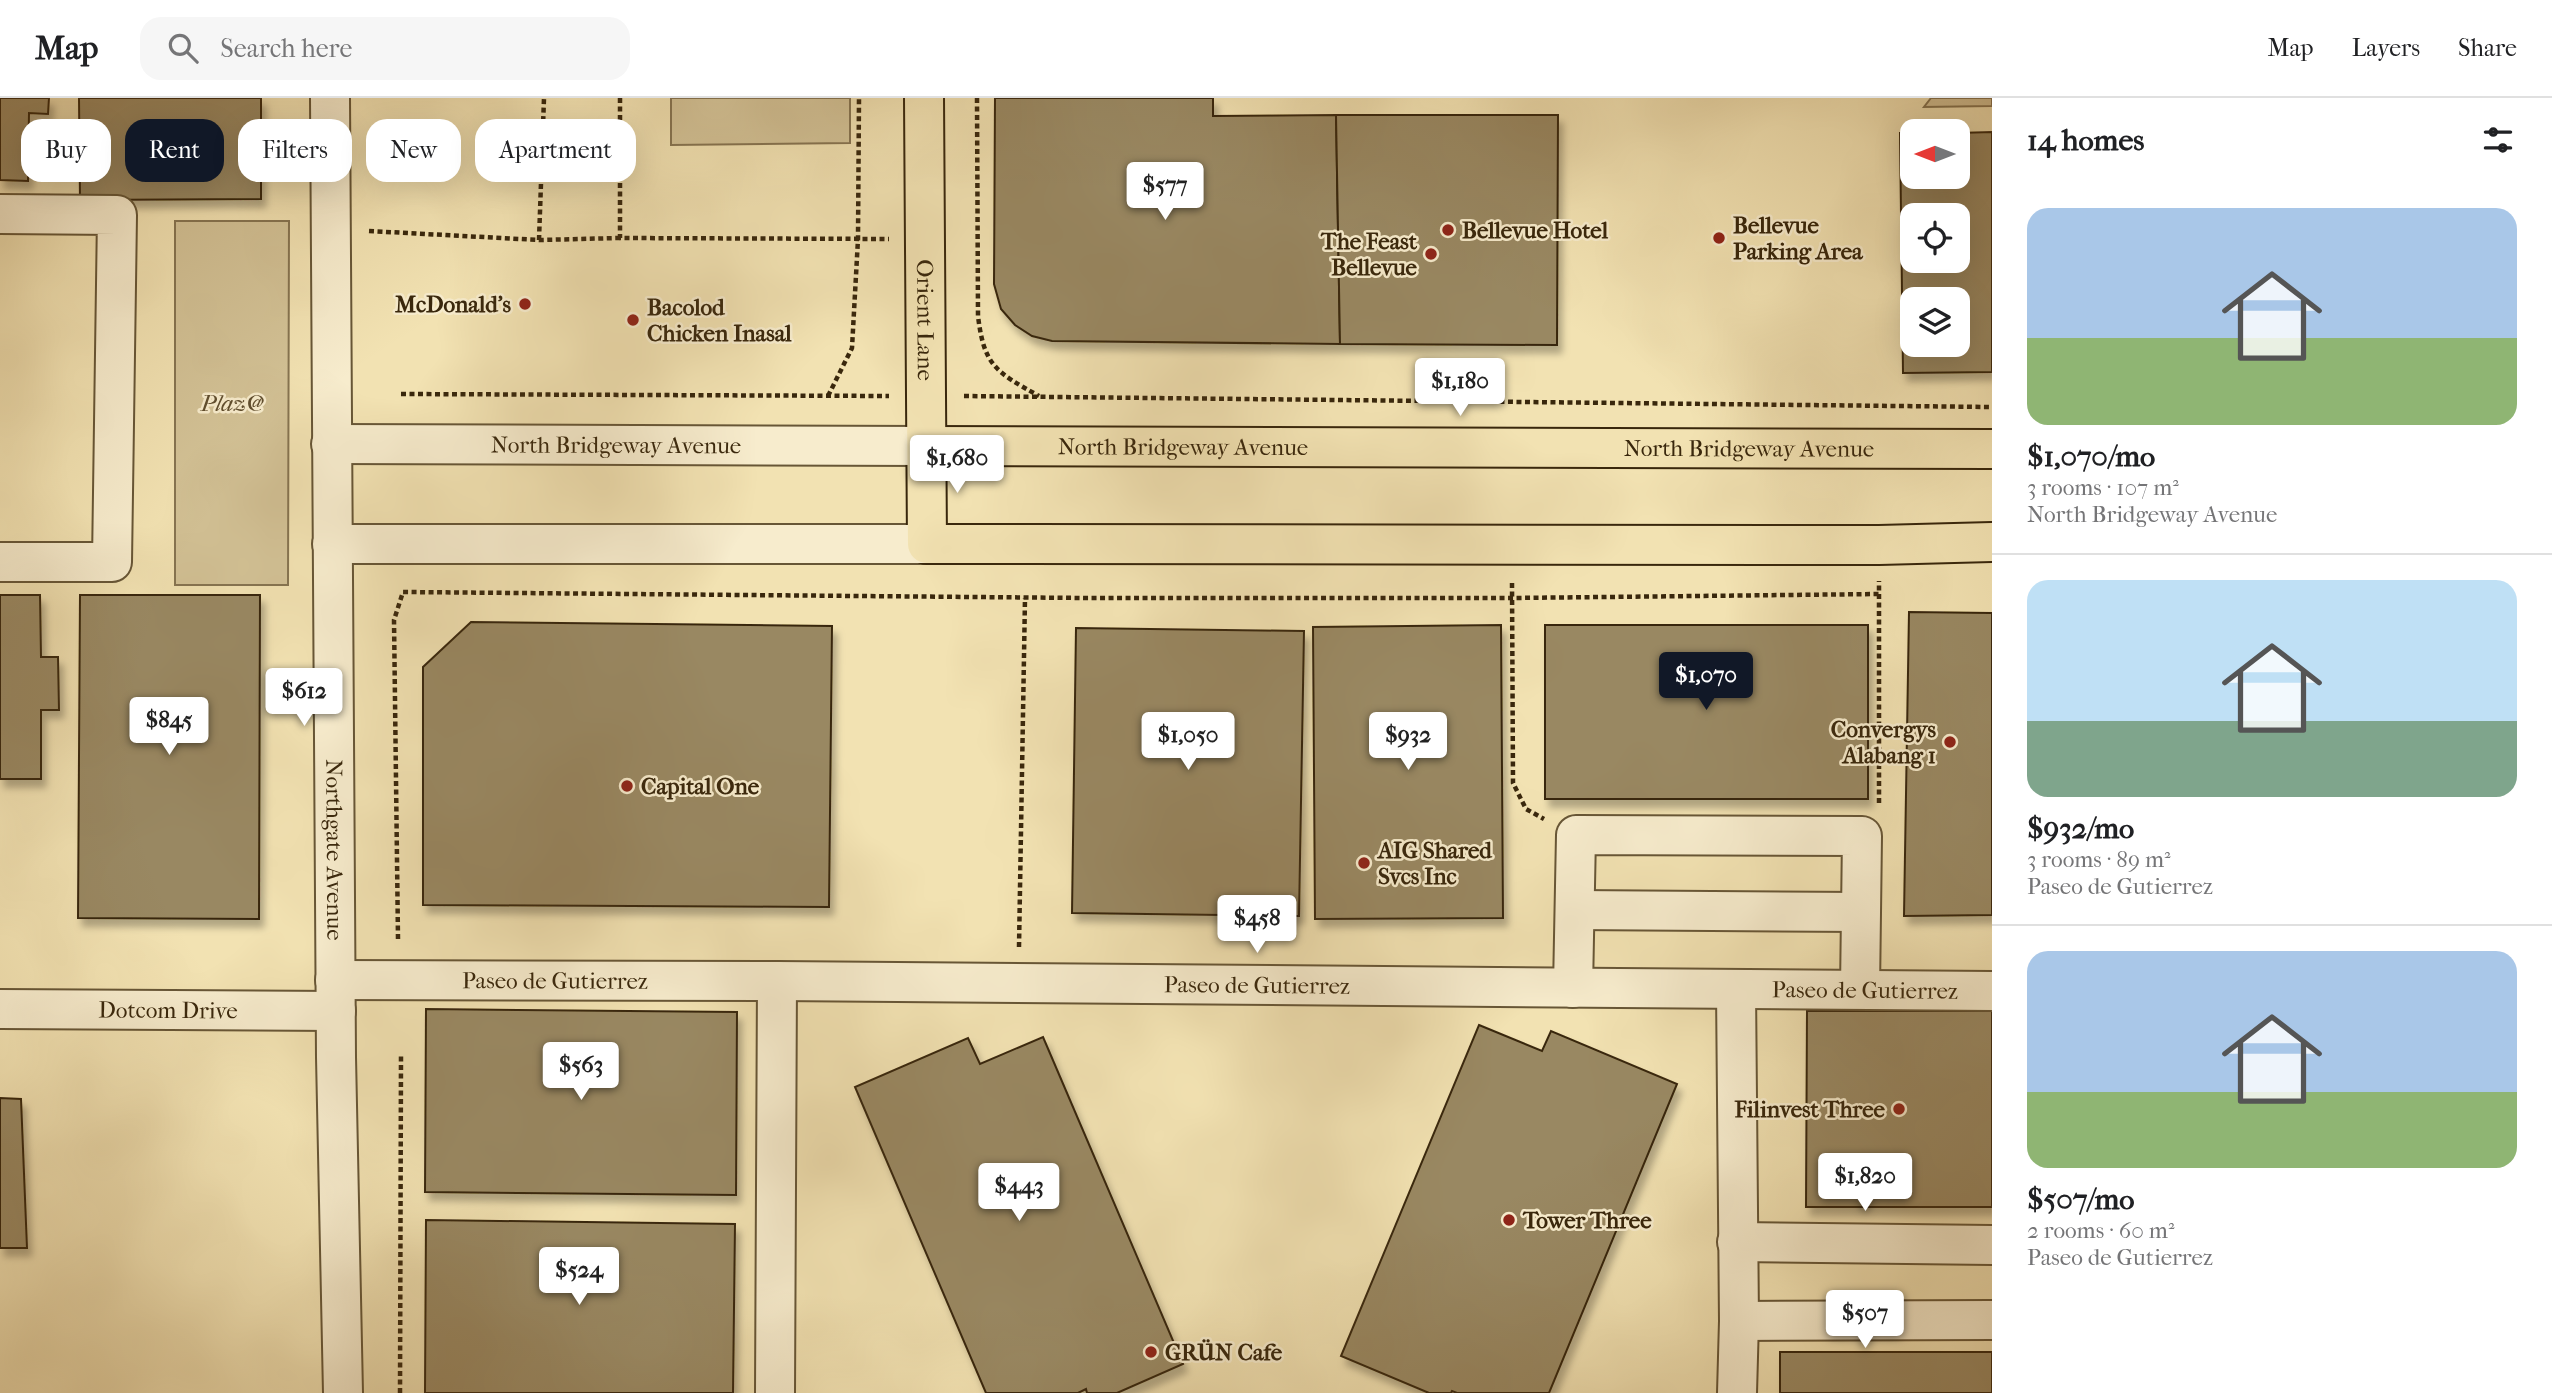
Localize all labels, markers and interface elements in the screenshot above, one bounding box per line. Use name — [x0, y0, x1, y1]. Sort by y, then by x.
search box — [140, 17, 630, 80]
text: Map — [35, 29, 98, 68]
icon: search — [164, 29, 202, 67]
text: Search here — [220, 33, 352, 64]
text: Map — [2268, 34, 2314, 62]
text: Layers — [2352, 34, 2420, 62]
text: Share — [2458, 34, 2517, 62]
chip: Buy — [21, 119, 111, 182]
chip: Rent — [125, 119, 224, 182]
chip: Filters — [238, 119, 352, 182]
chip: New — [366, 119, 461, 182]
chip: Apartment — [475, 119, 636, 182]
north arrow — [1900, 119, 1970, 189]
map controls — [1900, 119, 1970, 357]
icon: filters — [2479, 121, 2517, 159]
text: 14 homes — [2027, 123, 2144, 158]
pin: $577 — [1124, 162, 1206, 222]
text: $577 — [1143, 171, 1187, 198]
button: locate — [1900, 203, 1970, 273]
place label: Bellevue Parking Area — [1733, 212, 1864, 265]
place label: Bellevue Hotel — [1462, 217, 1609, 244]
marker: Bellevue Hotel — [1440, 222, 1456, 238]
place label: The Feast Bellevue — [1320, 228, 1418, 281]
marker: Bellevue Parking Area — [1711, 230, 1727, 246]
marker: The Feast Bellevue — [1423, 246, 1439, 262]
icon: home — [2209, 253, 2335, 379]
street label: Orient Lane — [911, 259, 939, 381]
button: layers — [1900, 287, 1970, 357]
place label: McDonald's — [395, 291, 511, 318]
place label: Bacolod Chicken Inasal — [647, 294, 792, 347]
marker: McDonald's — [517, 296, 533, 312]
marker: Bacolod Chicken Inasal — [625, 312, 641, 328]
pin: $1,180 — [1403, 358, 1517, 418]
text: $1,180 — [1431, 367, 1489, 394]
park label: Plaz@ — [200, 390, 264, 417]
street label: North Bridgeway Avenue — [491, 432, 741, 459]
street label: North Bridgeway Avenue — [1058, 433, 1308, 461]
street label: North Bridgeway Avenue — [1624, 435, 1874, 463]
pin: $1,680 — [900, 436, 1014, 495]
text: $1,070/mo — [2027, 439, 2155, 474]
text: $1,680 — [926, 444, 988, 471]
text: 3 rooms · 107 m² — [2027, 474, 2179, 501]
text: North Bridgeway Avenue — [2027, 501, 2277, 528]
icon: home — [2209, 625, 2335, 751]
pin: $1,070 — [1649, 652, 1763, 712]
text: $1,070 — [1675, 661, 1737, 688]
pin: $612 — [263, 668, 345, 728]
text: $612 — [281, 677, 327, 704]
pin: $845 — [128, 698, 210, 757]
text: $845 — [145, 706, 193, 733]
pin: $1,050 — [1131, 712, 1245, 772]
pin: $932 — [1367, 712, 1449, 772]
place label: Convergys Alabang 1 — [1831, 716, 1937, 769]
text: $1,050 — [1158, 721, 1218, 748]
text: $932 — [1385, 721, 1431, 748]
marker: Convergys Alabang 1 — [1942, 734, 1958, 750]
street label: Northgate Avenue — [320, 759, 348, 941]
place label: Capital One — [641, 773, 760, 800]
marker: Capital One — [619, 778, 635, 794]
text: $932/mo — [2027, 811, 2134, 846]
place label: AIG Shared Svcs Inc — [1376, 837, 1493, 890]
text: 3 rooms · 89 m² — [2027, 846, 2171, 873]
marker: AIG Shared Svcs Inc — [1356, 855, 1372, 871]
text: Paseo de Gutierrez — [2027, 873, 2213, 900]
pin: $458 — [1216, 896, 1298, 955]
text: $458 — [1233, 904, 1281, 931]
street label: Paseo de Gutierrez — [462, 967, 648, 995]
street label: Paseo de Gutierrez — [1164, 971, 1350, 1000]
street label: Paseo de Gutierrez — [1772, 976, 1958, 1005]
icon: home — [2209, 996, 2335, 1122]
street label: Dotcom Drive — [98, 997, 238, 1024]
pin: $563 — [540, 1042, 622, 1102]
text: $563 — [559, 1051, 603, 1078]
place label: Filinvest Three — [1733, 1096, 1886, 1123]
marker: Filinvest Three — [1891, 1101, 1907, 1117]
pin: $1,820 — [1808, 1154, 1922, 1213]
text: $1,820 — [1834, 1162, 1896, 1189]
pin: $443 — [978, 1164, 1060, 1223]
text: $443 — [994, 1172, 1044, 1199]
text: $507/mo — [2027, 1182, 2134, 1217]
place label: Tower Three — [1522, 1207, 1652, 1234]
marker: Tower Three — [1501, 1212, 1517, 1228]
text: 2 rooms · 60 m² — [2027, 1217, 2174, 1244]
text: Paseo de Gutierrez — [2027, 1244, 2213, 1271]
pin: $524 — [538, 1248, 620, 1307]
text: $524 — [555, 1256, 603, 1283]
pin: $507 — [1824, 1290, 1906, 1350]
text: $507 — [1842, 1299, 1888, 1326]
place label: GRÜN Cafe — [1165, 1339, 1283, 1366]
marker: GRÜN Cafe — [1143, 1344, 1159, 1360]

